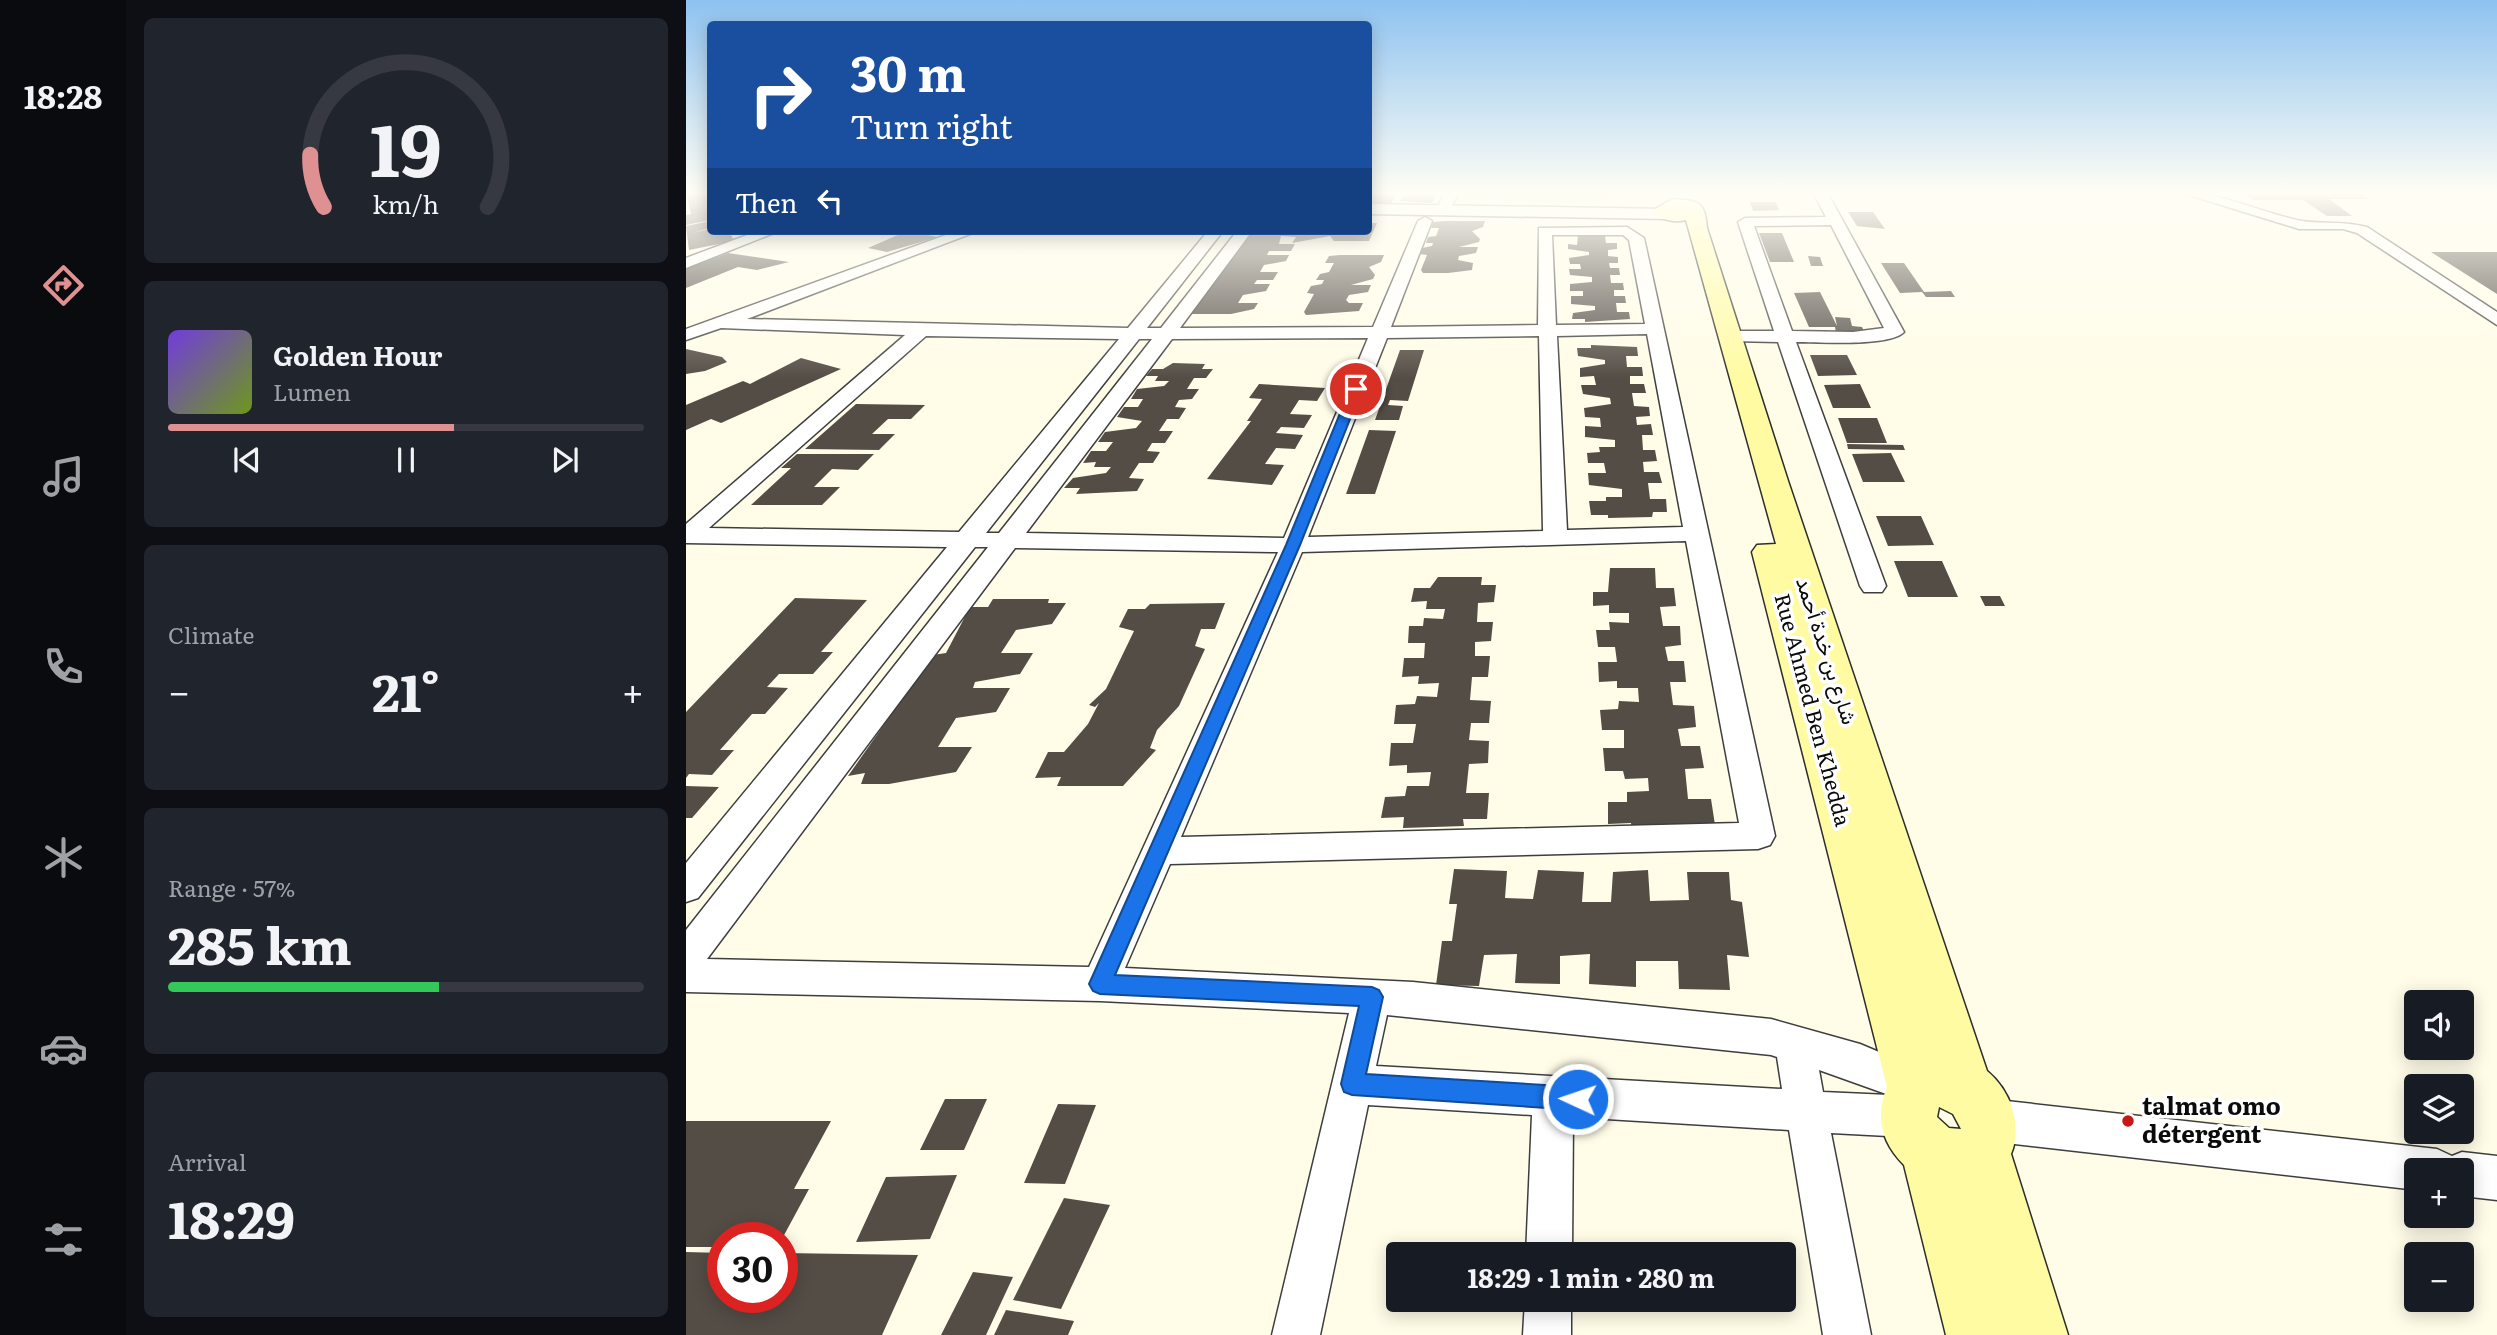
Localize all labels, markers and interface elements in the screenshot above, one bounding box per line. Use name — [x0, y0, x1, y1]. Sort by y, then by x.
text: 30 m — [850, 34, 966, 107]
icon: right — [735, 49, 826, 140]
text: 18:28 — [24, 71, 102, 119]
text: 19 — [370, 91, 442, 199]
text: Turn right — [850, 101, 1012, 149]
text: Then — [735, 182, 797, 221]
icon: left — [811, 182, 849, 220]
text: km/h — [373, 185, 439, 222]
icon: directions — [39, 261, 88, 310]
text: Golden Hour — [273, 335, 442, 374]
pin — [1326, 359, 1386, 419]
icon: arrive — [1337, 370, 1375, 408]
text: Lumen — [273, 374, 351, 408]
icon: previous — [228, 441, 266, 479]
icon: pause — [387, 441, 425, 479]
icon: next — [546, 441, 584, 479]
icon: music — [39, 452, 88, 501]
street label: شارع بن خدة أحمد — [1789, 573, 1867, 728]
street label: Rue Ahmed Ben Khedda — [1768, 589, 1861, 830]
text: Climate — [168, 617, 254, 651]
icon: phone — [39, 642, 88, 691]
text: 21° — [372, 651, 440, 728]
text: − — [168, 661, 190, 718]
text: + — [622, 661, 644, 718]
icon: climate — [39, 833, 88, 882]
text: Range · 57% — [168, 870, 295, 904]
text: 285 km — [168, 904, 352, 981]
map controls — [2404, 990, 2474, 1312]
button: sound — [2404, 990, 2474, 1060]
icon: car — [39, 1024, 88, 1073]
position arrow — [1541, 1062, 1615, 1136]
button: layers — [2404, 1074, 2474, 1144]
place label: talmat omo détergent — [2142, 1087, 2281, 1150]
marker: talmat omo détergent — [2120, 1113, 2136, 1129]
text: Arrival — [168, 1144, 247, 1178]
button: + — [2404, 1158, 2474, 1228]
text: 18:29 — [168, 1178, 295, 1255]
icon: filters — [39, 1215, 88, 1264]
speed limit sign: 30 — [707, 1222, 798, 1313]
button: − — [2404, 1242, 2474, 1312]
text: 18:29 · 1 min · 280 m — [1467, 1257, 1715, 1296]

